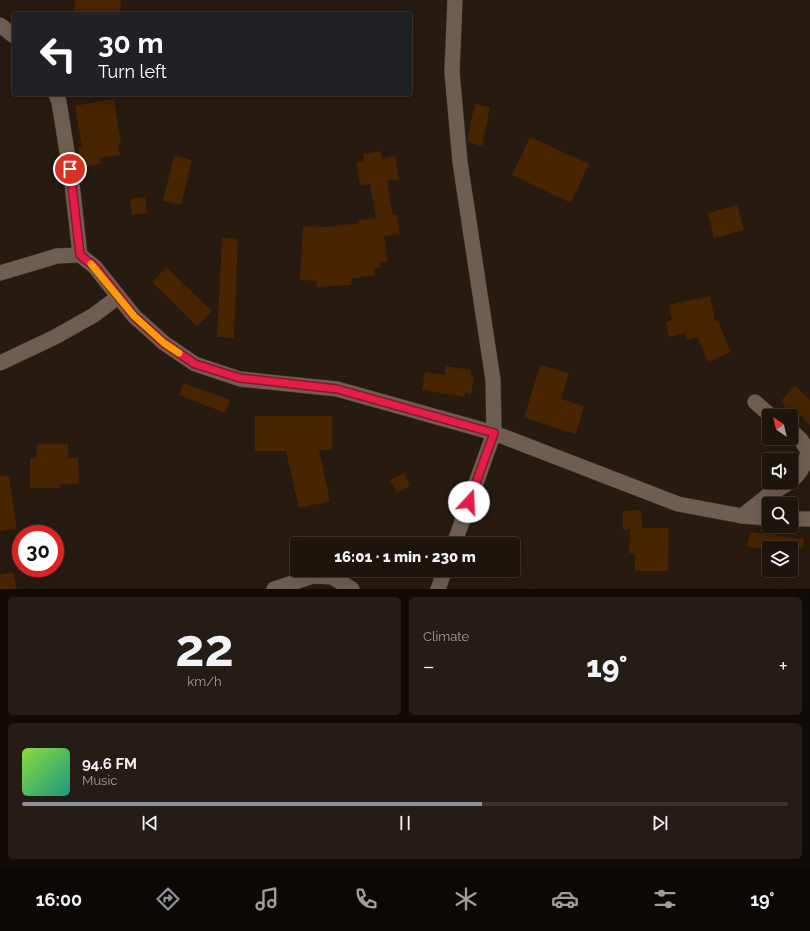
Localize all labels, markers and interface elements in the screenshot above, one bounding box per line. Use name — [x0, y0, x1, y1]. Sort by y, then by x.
text: 30 m — [98, 27, 164, 60]
icon: left — [32, 28, 84, 80]
text: Turn left — [98, 61, 167, 82]
pin — [53, 152, 87, 186]
icon: arrive — [59, 158, 81, 180]
north arrow — [762, 409, 798, 445]
map controls — [762, 409, 798, 577]
button: sound — [762, 453, 798, 489]
position arrow — [448, 481, 490, 523]
button: search — [762, 497, 798, 533]
speed limit sign: 30 — [12, 525, 64, 577]
button: layers — [762, 541, 798, 577]
text: 16:01 · 1 min · 230 m — [334, 548, 476, 566]
text: 22 — [175, 617, 234, 678]
text: Climate — [423, 629, 469, 644]
text: 19° — [586, 649, 627, 684]
text: − — [423, 653, 435, 679]
text: + — [779, 653, 788, 679]
text: km/h — [187, 674, 222, 689]
text: 94.6 FM — [82, 755, 137, 773]
text: Music — [82, 773, 117, 788]
icon: previous — [139, 812, 161, 834]
icon: pause — [394, 812, 416, 834]
icon: next — [649, 812, 671, 834]
icon: directions — [154, 885, 182, 913]
icon: music — [253, 885, 281, 913]
icon: phone — [352, 885, 380, 913]
icon: climate — [452, 885, 480, 913]
icon: car — [551, 885, 579, 913]
icon: filters — [651, 885, 679, 913]
text: 16:00 — [36, 889, 82, 910]
text: 19° — [750, 889, 774, 910]

